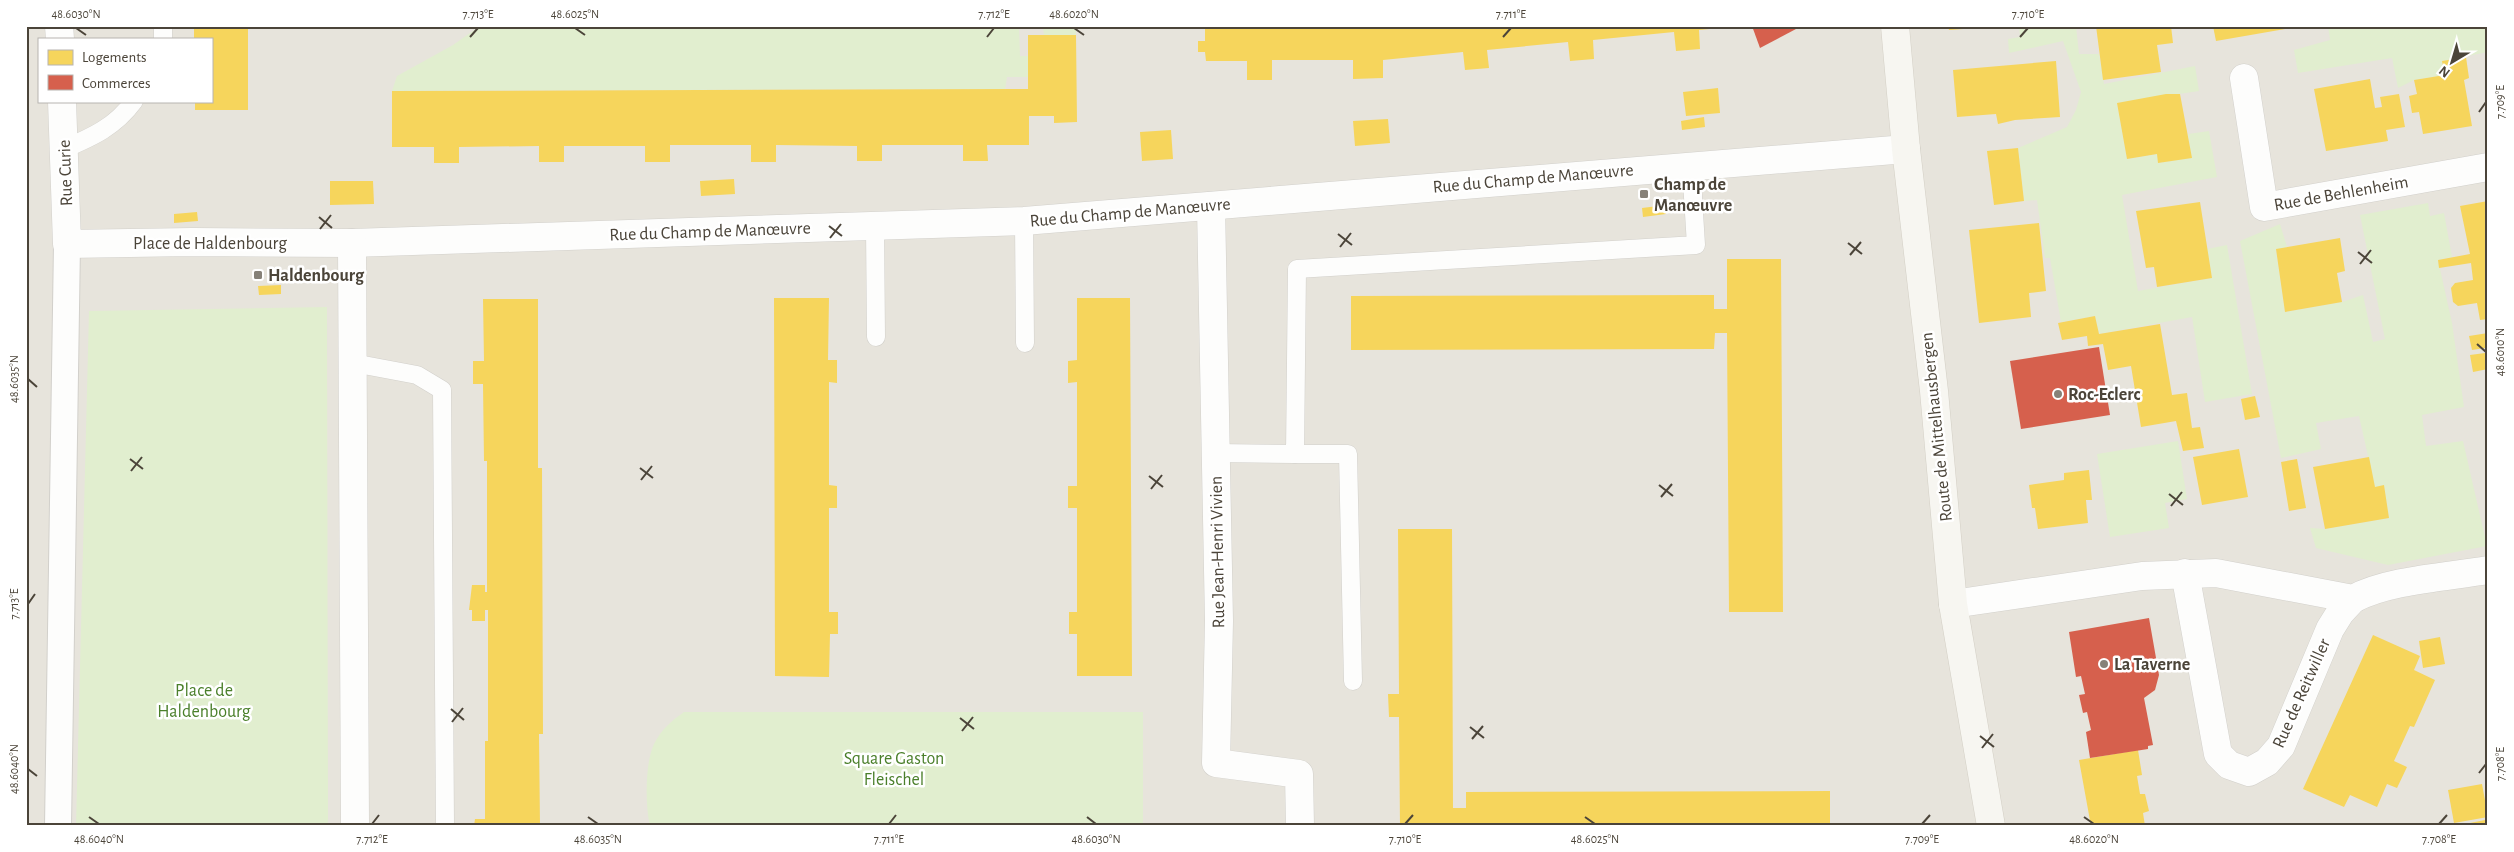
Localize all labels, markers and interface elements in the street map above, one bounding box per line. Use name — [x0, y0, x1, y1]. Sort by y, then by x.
text: 48.6030°N — [51, 8, 101, 20]
text: 7.713°E — [462, 8, 494, 20]
text: 48.6025°N — [551, 8, 599, 20]
text: 7.712°E — [978, 8, 1010, 20]
text: 48.6020°N — [1049, 8, 1099, 20]
text: 7.711°E — [1496, 8, 1526, 20]
text: 7.710°E — [2012, 8, 2044, 20]
legend — [38, 38, 212, 102]
north arrow — [2426, 38, 2476, 88]
text: Logements — [82, 50, 147, 65]
text: N — [2436, 63, 2453, 80]
text: Commerces — [82, 76, 151, 91]
text: 7.709°E — [2494, 85, 2506, 119]
street label: Rue Curie — [56, 139, 76, 207]
street label: Rue du Champ de Manœuvre — [1432, 161, 1634, 197]
street label: Rue de Behlenheim — [2273, 173, 2410, 215]
place label: Champ de Manœuvre — [1654, 176, 1732, 215]
marker: Champ de Manœuvre — [1638, 188, 1650, 200]
street label: Rue du Champ de Manœuvre — [1029, 195, 1231, 231]
street label: Rue du Champ de Manœuvre — [609, 219, 811, 245]
street label: Place de Haldenbourg — [133, 235, 287, 253]
place label: Haldenbourg — [268, 267, 365, 285]
marker: Haldenbourg — [252, 269, 264, 281]
text: 48.6010°N — [2494, 328, 2506, 376]
street label: Route de Mittelhausbergen — [1918, 331, 1956, 523]
text: 48.6035°N — [8, 355, 20, 403]
place label: Roc-Eclerc — [2068, 386, 2141, 404]
marker: Roc-Eclerc — [2052, 388, 2064, 400]
street label: Rue Jean-Henri Vivien — [1208, 476, 1228, 628]
text: 7.713°E — [8, 588, 20, 620]
street label: Rue de Reitwiller — [2270, 636, 2334, 751]
place label: La Taverne — [2114, 656, 2190, 674]
marker: La Taverne — [2098, 658, 2110, 670]
park label: Place de Haldenbourg — [157, 682, 251, 721]
text: 48.6040°N — [8, 744, 20, 794]
text: 7.708°E — [2494, 747, 2506, 781]
park label: Square Gaston Fleischel — [844, 750, 944, 789]
text: 48.6040°N — [74, 833, 124, 845]
text: 7.712°E — [356, 833, 388, 845]
text: 48.6035°N — [574, 833, 622, 845]
text: 7.711°E — [874, 833, 904, 845]
text: 48.6030°N — [1071, 833, 1121, 845]
text: 7.710°E — [1389, 833, 1421, 845]
text: 48.6025°N — [1571, 833, 1619, 845]
text: 7.709°E — [1905, 833, 1939, 845]
text: 48.6020°N — [2069, 833, 2119, 845]
text: 7.708°E — [2422, 833, 2456, 845]

